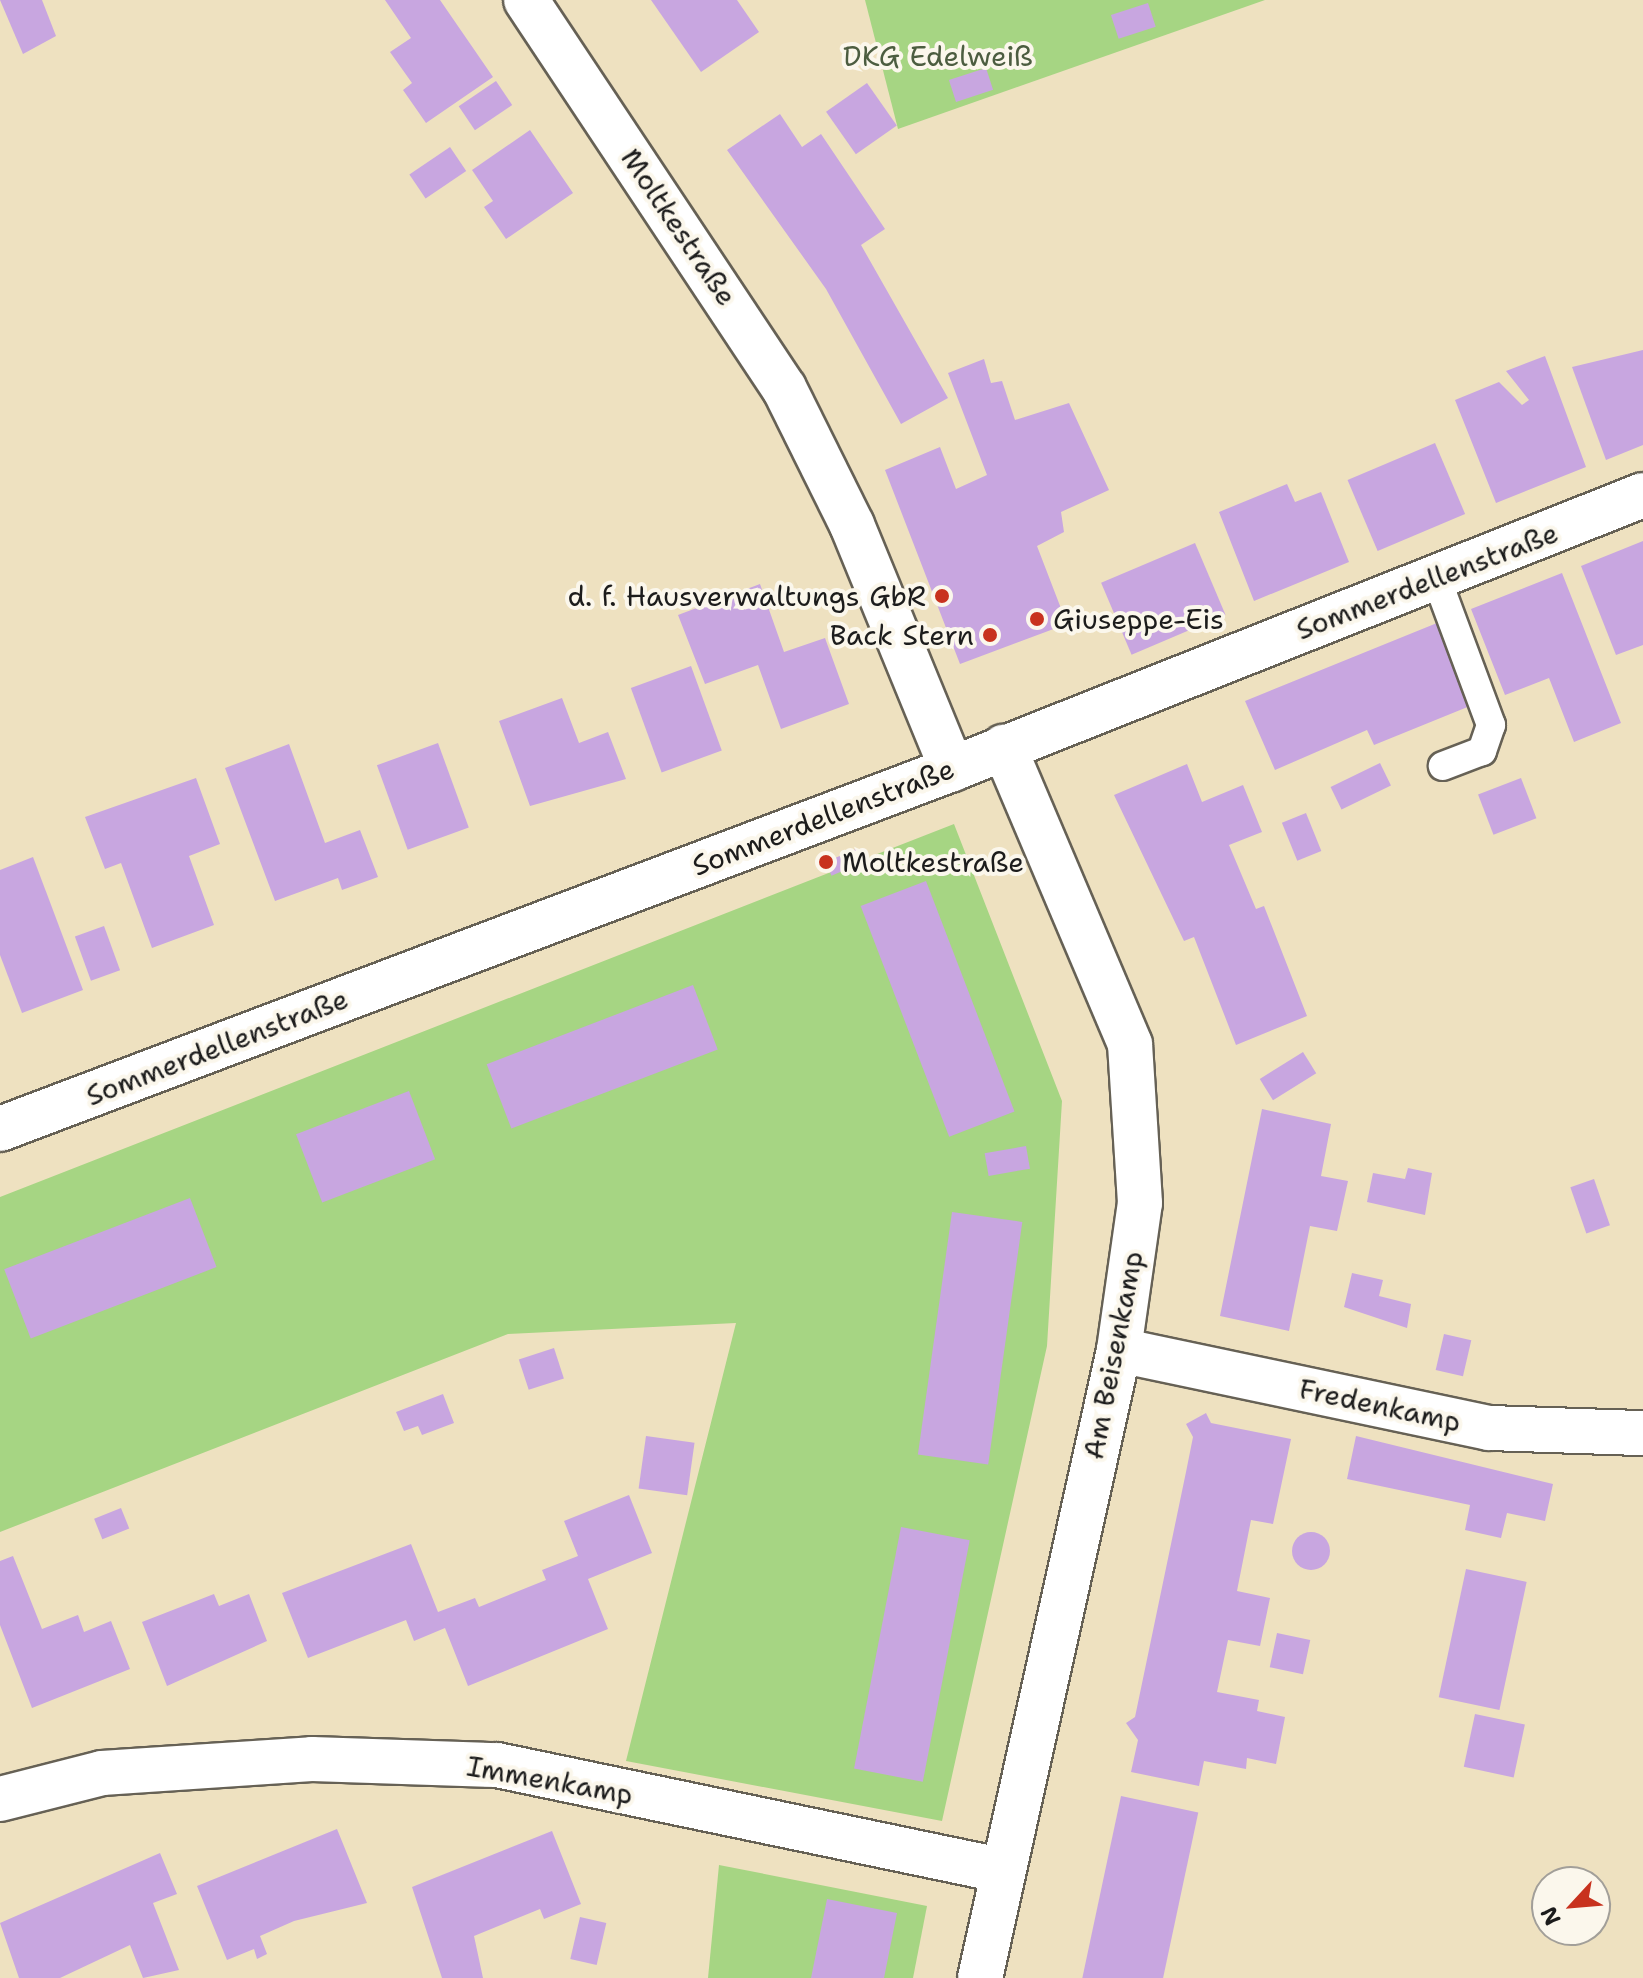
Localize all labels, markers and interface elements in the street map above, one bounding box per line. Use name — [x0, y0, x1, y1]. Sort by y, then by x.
park label: DKG Edelweiß — [843, 39, 1033, 73]
street label: Moltkestraße — [614, 142, 744, 312]
street label: Sommerdellenstraße — [1291, 516, 1563, 646]
place label: d. f. Hausverwaltungs GbR — [568, 579, 926, 613]
marker: d. f. Hausverwaltungs GbR — [933, 587, 951, 605]
place label: Giuseppe-Eis — [1053, 602, 1224, 636]
marker: Giuseppe-Eis — [1028, 610, 1046, 628]
place label: Back Stern — [830, 618, 974, 652]
marker: Back Stern — [981, 626, 999, 644]
street label: Sommerdellenstraße — [687, 752, 959, 882]
place label: Moltkestraße — [842, 845, 1024, 879]
marker: Moltkestraße — [817, 853, 835, 871]
street label: Sommerdellenstraße — [81, 982, 353, 1112]
street label: Am Beisenkamp — [1076, 1248, 1150, 1462]
street label: Fredenkamp — [1296, 1371, 1464, 1439]
street label: Immenkamp — [464, 1749, 636, 1811]
north arrow — [1531, 1866, 1611, 1946]
text: N — [1534, 1902, 1568, 1930]

